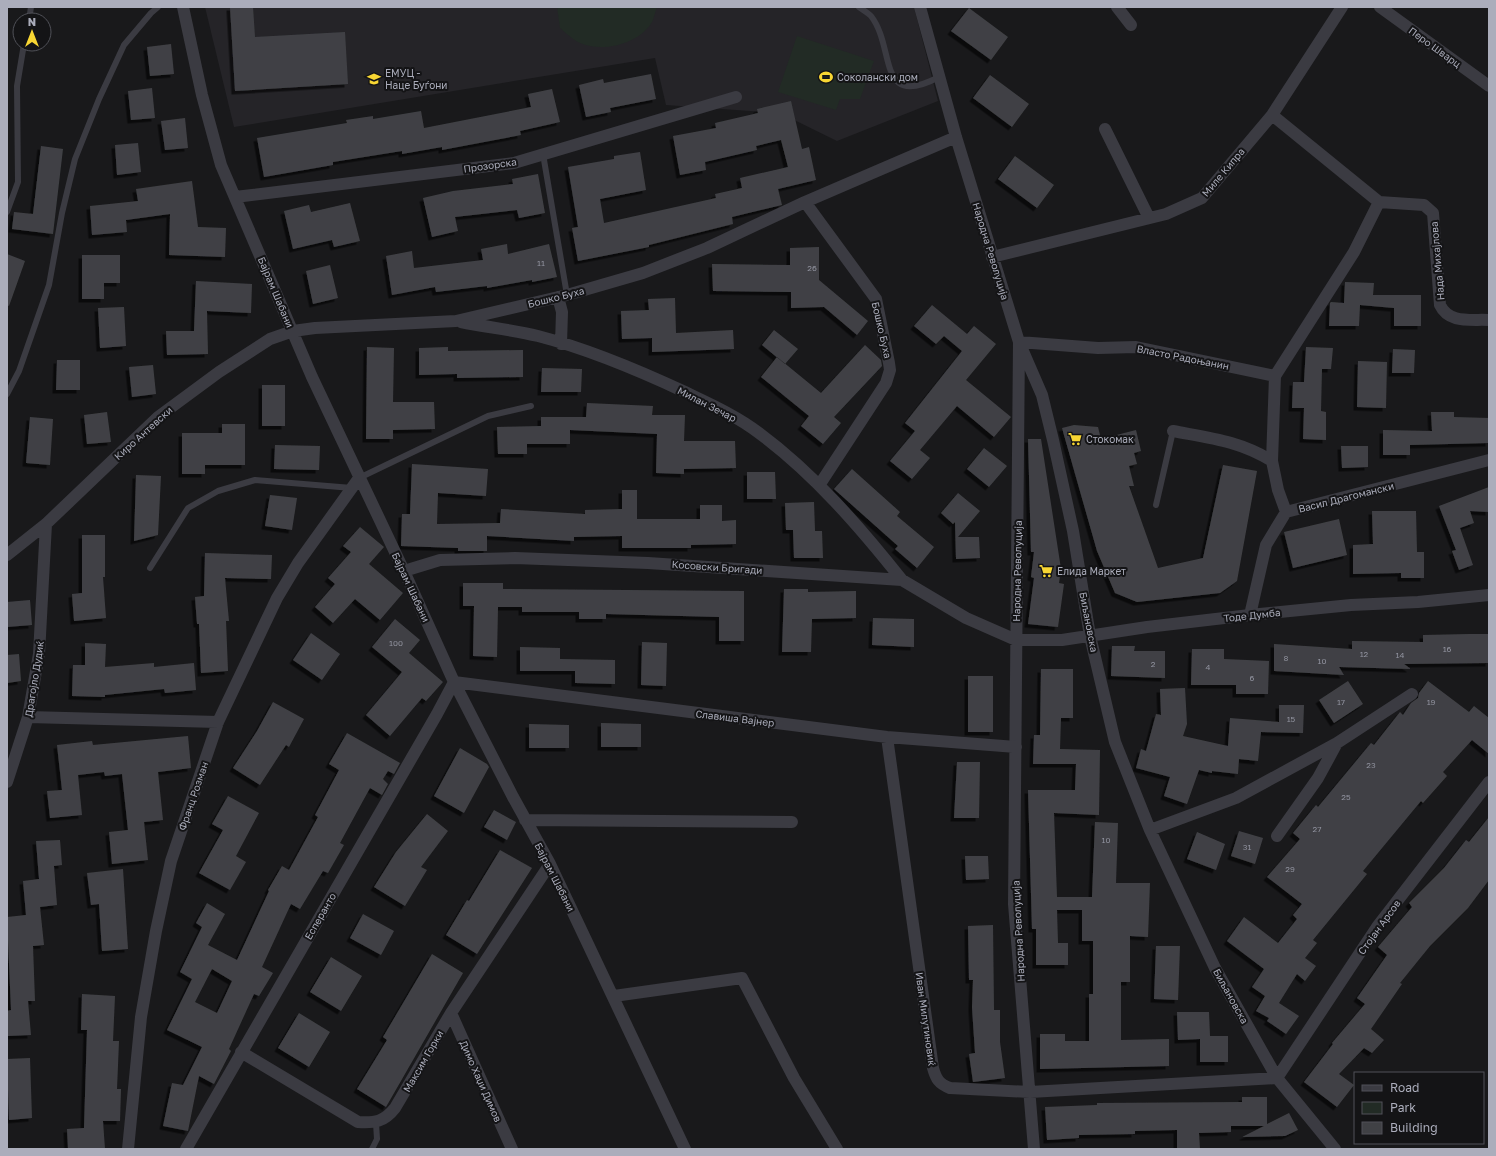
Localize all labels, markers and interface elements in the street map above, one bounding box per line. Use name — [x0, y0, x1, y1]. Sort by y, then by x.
north arrow — [12, 12, 52, 52]
text: N — [28, 15, 36, 28]
street label: Перо Шварц — [1407, 24, 1463, 70]
place label: ЕМУЦ - Наце Буѓони — [385, 67, 447, 91]
sports icon: Соколански дом — [818, 69, 834, 85]
school or university icon: ЕМУЦ - Наце Буѓони — [366, 71, 382, 87]
place label: Соколански дом — [837, 71, 918, 83]
street label: Миле Кипра — [1199, 145, 1247, 199]
street label: Прозорска — [463, 155, 517, 175]
street label: Народна Револуција — [970, 201, 1012, 301]
street label: Нада Михајлова — [1428, 221, 1446, 301]
street label: Бајрам Шабани — [256, 255, 296, 329]
house number: 11 — [537, 258, 545, 268]
house number: 26 — [807, 263, 817, 273]
street label: Бошко Буха — [526, 284, 586, 310]
street label: Бошко Буха — [870, 300, 894, 360]
street label: Власто Радоњанин — [1136, 342, 1230, 372]
street label: Милан Зечар — [676, 384, 738, 424]
street label: Киро Антевски — [111, 404, 175, 462]
supermarket icon: Стокомак — [1067, 431, 1083, 447]
place label: Стокомак — [1086, 433, 1134, 445]
street label: Васил Драгомански — [1297, 479, 1395, 515]
street label: Народна Револуција — [1010, 520, 1024, 622]
street label: Бајрам Шабани — [390, 550, 432, 624]
street label: Косовски Бригади — [671, 558, 763, 576]
supermarket icon: Елида Маркет — [1038, 563, 1054, 579]
place label: Елида Маркет — [1057, 565, 1126, 577]
street label: Биљановска — [1077, 591, 1101, 653]
street label: Тоде Думба — [1223, 606, 1281, 624]
house number: 100 — [389, 638, 403, 648]
street label: Драгојло Дудиќ — [22, 640, 46, 718]
house number: 16 — [1443, 644, 1452, 654]
house number: 12 — [1360, 649, 1369, 659]
house number: 14 — [1396, 650, 1404, 660]
house number: 8 — [1284, 653, 1289, 663]
house number: 10 — [1318, 656, 1326, 666]
house number: 2 — [1151, 659, 1156, 669]
house number: 4 — [1206, 662, 1211, 672]
house number: 6 — [1250, 673, 1255, 683]
house number: 17 — [1337, 697, 1345, 707]
house number: 19 — [1427, 697, 1436, 707]
street label: Славиша Вајнер — [695, 707, 775, 729]
house number: 15 — [1287, 714, 1296, 724]
street label: Франц Розман — [176, 760, 210, 832]
house number: 23 — [1366, 760, 1376, 770]
house number: 25 — [1341, 792, 1351, 802]
house number: 27 — [1313, 824, 1321, 834]
house number: 10 — [1102, 835, 1110, 845]
street label: Бајрам Шабани — [532, 841, 578, 913]
house number: 31 — [1243, 842, 1251, 852]
house number: 29 — [1285, 864, 1295, 874]
street label: Народна Револуција — [1009, 880, 1027, 982]
street label: Есперанто — [302, 891, 338, 941]
street label: Стојан Арсов — [1355, 897, 1403, 957]
street label: Биљановска — [1211, 966, 1251, 1026]
street label: Иван Милутиновиќ — [913, 971, 939, 1067]
street label: Максим Горки — [400, 1028, 446, 1094]
street label: Димо Хаџи Димов — [458, 1038, 505, 1124]
legend — [1354, 1072, 1484, 1144]
text: Road — [1390, 1080, 1419, 1095]
text: Park — [1390, 1100, 1416, 1115]
text: Building — [1390, 1120, 1438, 1135]

